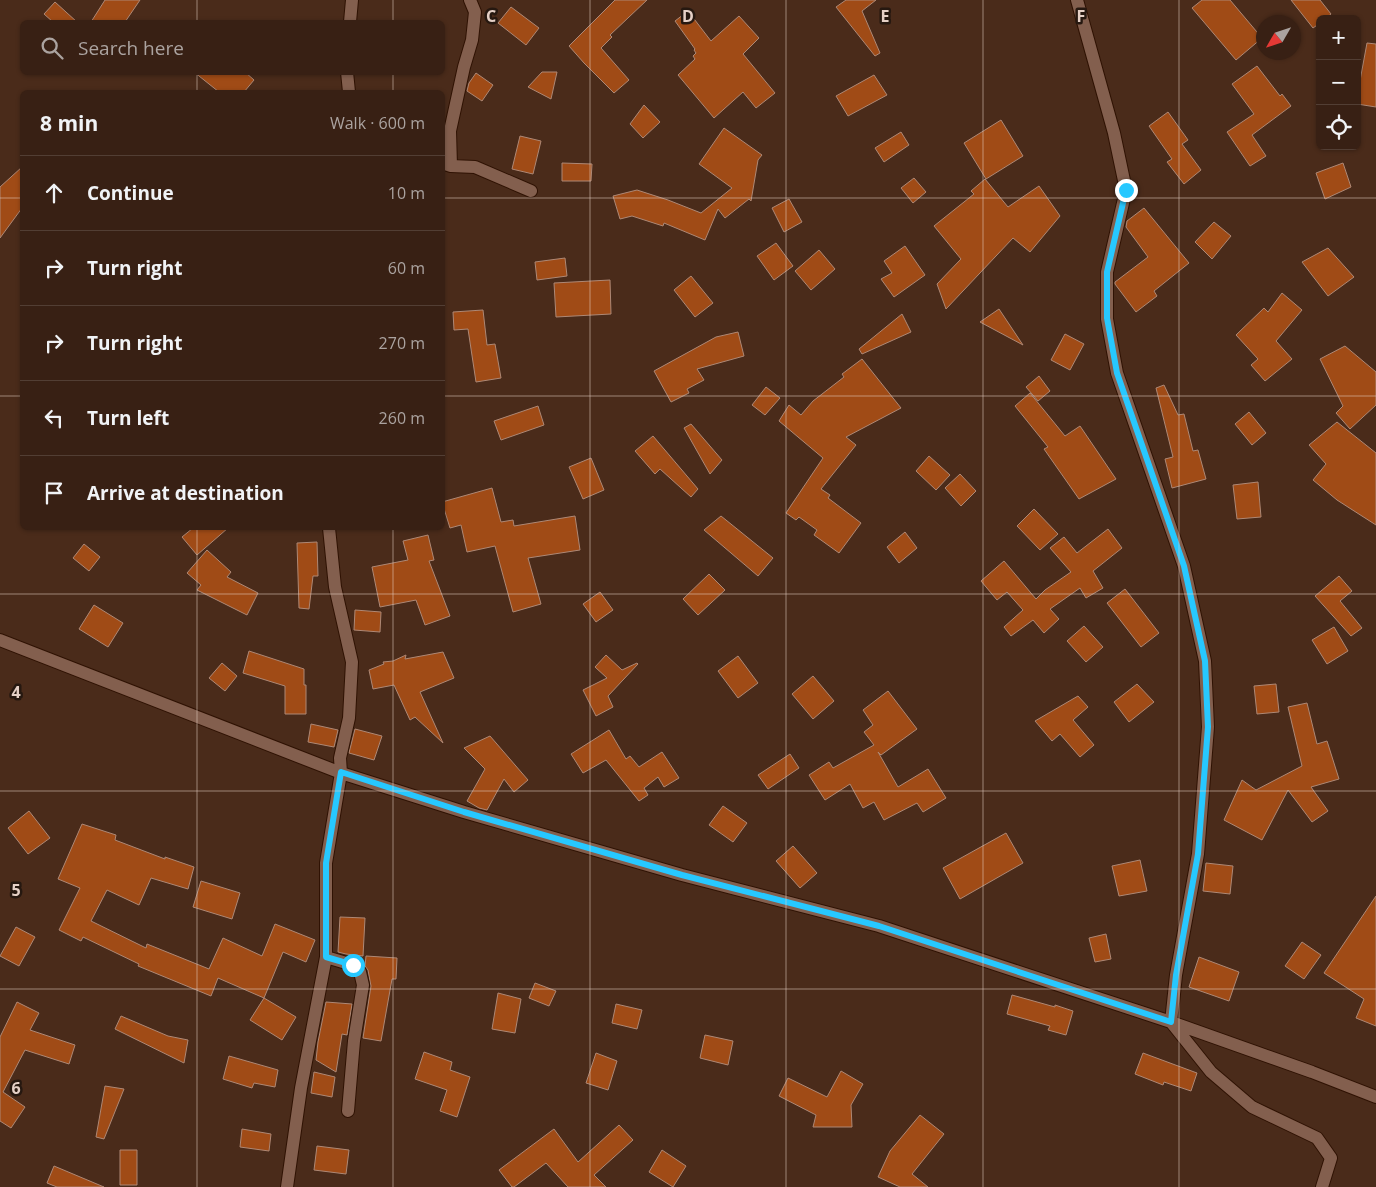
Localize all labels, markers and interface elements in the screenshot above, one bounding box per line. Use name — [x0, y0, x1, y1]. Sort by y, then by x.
text: C — [486, 5, 496, 27]
text: D — [682, 5, 694, 27]
text: E — [881, 5, 890, 27]
text: F — [1077, 5, 1085, 27]
north arrow — [1256, 15, 1301, 60]
map controls — [1316, 15, 1361, 150]
button: + — [1316, 15, 1361, 60]
search box — [20, 20, 445, 75]
icon: search — [38, 34, 66, 62]
text: Search here — [78, 35, 184, 61]
button: − — [1316, 60, 1361, 105]
button: locate — [1316, 105, 1361, 150]
text: 8 min — [40, 109, 98, 137]
text: Walk · 600 m — [330, 112, 425, 134]
icon: ahead — [40, 179, 68, 207]
route end — [1115, 179, 1138, 202]
text: Continue — [87, 180, 174, 206]
text: 10 m — [388, 182, 425, 204]
icon: right — [40, 254, 68, 282]
text: Turn right — [87, 255, 182, 281]
text: 60 m — [388, 257, 425, 279]
icon: right — [40, 329, 68, 357]
text: Turn right — [87, 330, 182, 356]
text: 270 m — [379, 332, 425, 354]
icon: left — [40, 404, 68, 432]
text: Turn left — [87, 405, 169, 431]
text: 260 m — [379, 407, 425, 429]
icon: arrive — [40, 479, 68, 507]
text: Arrive at destination — [87, 480, 284, 506]
text: 4 — [11, 681, 21, 703]
text: 5 — [11, 879, 21, 901]
route start — [342, 954, 365, 977]
text: 6 — [11, 1077, 21, 1099]

